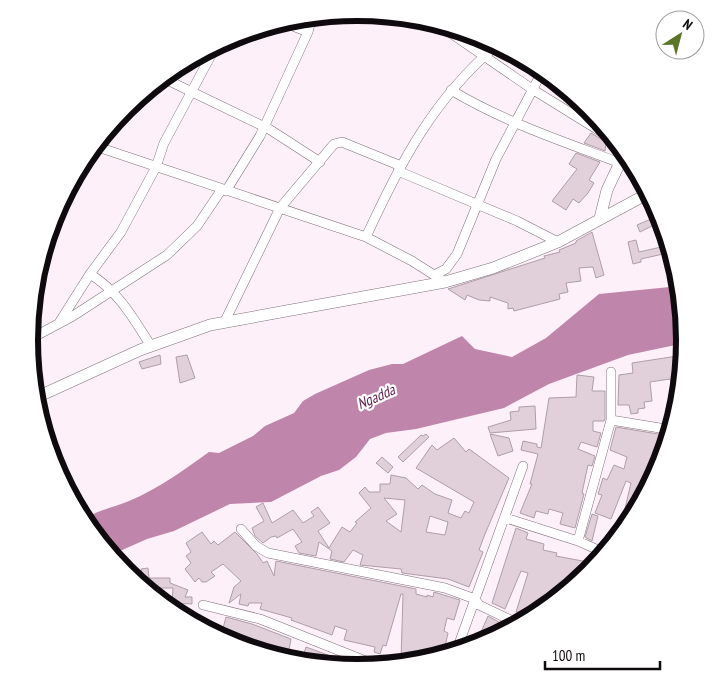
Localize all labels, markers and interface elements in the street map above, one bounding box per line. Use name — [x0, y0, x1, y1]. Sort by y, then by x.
north arrow — [655, 10, 705, 60]
text: N — [679, 15, 696, 34]
water label: Ngadda — [354, 379, 399, 413]
scale bar — [545, 638, 660, 670]
text: 100 m — [552, 646, 585, 665]

